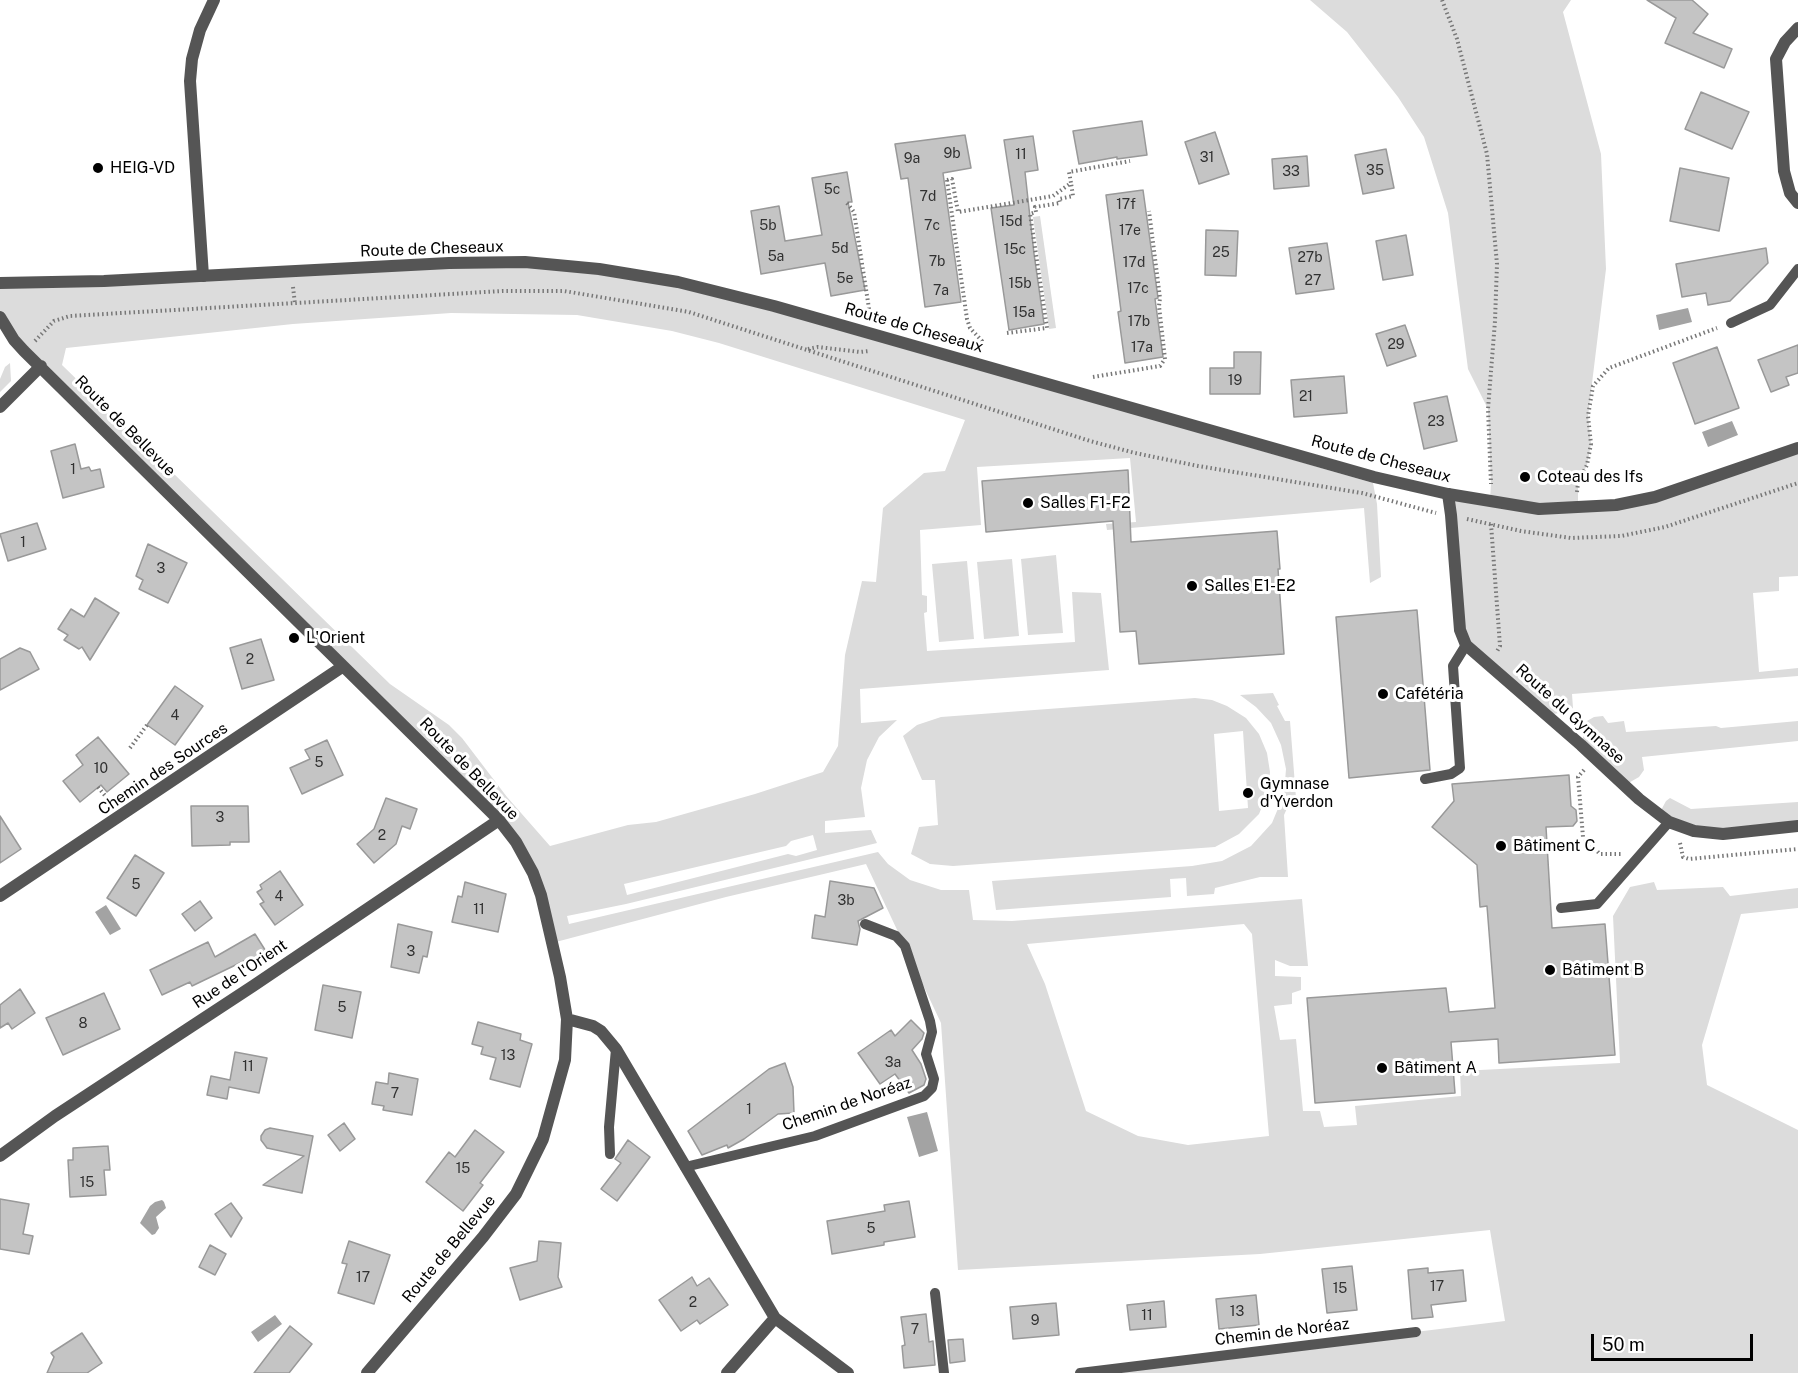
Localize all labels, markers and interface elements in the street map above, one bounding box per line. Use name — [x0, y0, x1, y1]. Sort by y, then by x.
house number: 9b — [943, 146, 961, 162]
house number: 11 — [1015, 147, 1027, 163]
house number: 31 — [1200, 150, 1214, 166]
house number: 9a — [904, 151, 920, 167]
place label: HEIG-VD — [110, 158, 175, 178]
marker: HEIG-VD — [91, 161, 105, 175]
house number: 35 — [1366, 163, 1384, 179]
house number: 33 — [1282, 164, 1300, 180]
house number: 5c — [824, 182, 840, 198]
house number: 7d — [920, 189, 936, 205]
house number: 17f — [1116, 197, 1136, 213]
house number: 15d — [999, 214, 1023, 230]
house number: 5b — [759, 218, 777, 234]
house number: 7c — [924, 218, 940, 234]
house number: 17e — [1119, 223, 1141, 239]
street label: Route de Cheseaux — [360, 237, 504, 261]
house number: 5d — [831, 241, 849, 257]
house number: 15c — [1004, 242, 1026, 258]
house number: 25 — [1212, 245, 1230, 261]
house number: 5a — [768, 249, 784, 265]
house number: 27b — [1298, 250, 1322, 266]
house number: 7b — [929, 254, 945, 270]
house number: 17d — [1123, 255, 1145, 271]
house number: 5e — [837, 271, 853, 287]
house number: 27 — [1305, 273, 1321, 289]
house number: 15b — [1008, 276, 1032, 292]
house number: 17c — [1127, 281, 1149, 297]
house number: 7a — [933, 283, 949, 299]
street label: Route de Cheseaux — [842, 299, 986, 357]
house number: 15a — [1013, 305, 1035, 321]
house number: 17b — [1128, 314, 1150, 330]
house number: 29 — [1387, 337, 1405, 353]
house number: 17a — [1131, 340, 1153, 356]
street label: Route de Bellevue — [71, 372, 179, 480]
house number: 19 — [1228, 373, 1242, 389]
house number: 21 — [1299, 389, 1313, 405]
house number: 23 — [1427, 414, 1445, 430]
street label: Route de Cheseaux — [1309, 431, 1453, 487]
house number: 1 — [70, 462, 76, 478]
place label: Coteau des Ifs — [1537, 467, 1643, 487]
marker: Coteau des Ifs — [1518, 470, 1532, 484]
place label: Salles F1-F2 — [1040, 493, 1131, 513]
marker: Salles F1-F2 — [1021, 496, 1035, 510]
house number: 1 — [20, 535, 26, 551]
house number: 3 — [157, 561, 165, 577]
place label: Salles E1-E2 — [1204, 576, 1296, 596]
marker: Salles E1-E2 — [1185, 579, 1199, 593]
place label: L'Orient — [306, 628, 365, 648]
marker: L'Orient — [287, 631, 301, 645]
house number: 2 — [246, 652, 254, 668]
street label: Route du Gymnase — [1512, 660, 1628, 768]
place label: Cafétéria — [1395, 684, 1464, 704]
marker: Cafétéria — [1376, 687, 1390, 701]
house number: 4 — [171, 708, 179, 724]
street label: Route de Bellevue — [415, 714, 523, 824]
street label: Chemin des Sources — [95, 719, 231, 819]
house number: 5 — [315, 755, 323, 771]
house number: 10 — [94, 761, 108, 777]
place label: Gymnase d'Yverdon — [1260, 774, 1333, 812]
marker: Gymnase d'Yverdon — [1241, 786, 1255, 800]
house number: 3 — [216, 810, 224, 826]
house number: 2 — [378, 828, 386, 844]
place label: Bâtiment C — [1513, 836, 1595, 856]
marker: Bâtiment C — [1494, 839, 1508, 853]
house number: 5 — [132, 877, 140, 893]
house number: 4 — [275, 889, 283, 905]
house number: 3b — [837, 893, 855, 909]
house number: 11 — [473, 902, 485, 918]
street label: Rue de l'Orient — [189, 935, 291, 1013]
house number: 3 — [407, 944, 415, 960]
place label: Bâtiment B — [1562, 960, 1644, 980]
marker: Bâtiment B — [1543, 963, 1557, 977]
house number: 5 — [338, 1000, 346, 1016]
house number: 8 — [78, 1016, 88, 1032]
house number: 13 — [501, 1048, 515, 1064]
house number: 3a — [885, 1055, 901, 1071]
place label: Bâtiment A — [1394, 1058, 1477, 1078]
house number: 11 — [242, 1059, 254, 1075]
marker: Bâtiment A — [1375, 1061, 1389, 1075]
street label: Chemin de Noréaz — [780, 1073, 914, 1135]
house number: 7 — [391, 1086, 399, 1102]
house number: 1 — [746, 1102, 752, 1118]
house number: 15 — [456, 1161, 470, 1177]
house number: 15 — [80, 1175, 94, 1191]
street label: Route de Bellevue — [398, 1191, 500, 1307]
house number: 5 — [867, 1221, 875, 1237]
house number: 17 — [356, 1270, 370, 1286]
house number: 17 — [1430, 1279, 1444, 1295]
house number: 15 — [1333, 1281, 1347, 1297]
house number: 2 — [689, 1295, 697, 1311]
house number: 13 — [1230, 1304, 1244, 1320]
house number: 11 — [1141, 1308, 1153, 1324]
house number: 9 — [1031, 1313, 1039, 1329]
street label: Chemin de Noréaz — [1214, 1314, 1350, 1350]
house number: 7 — [911, 1322, 919, 1338]
scale bar — [1594, 1322, 1756, 1360]
text: 50 m — [1602, 1334, 1645, 1355]

